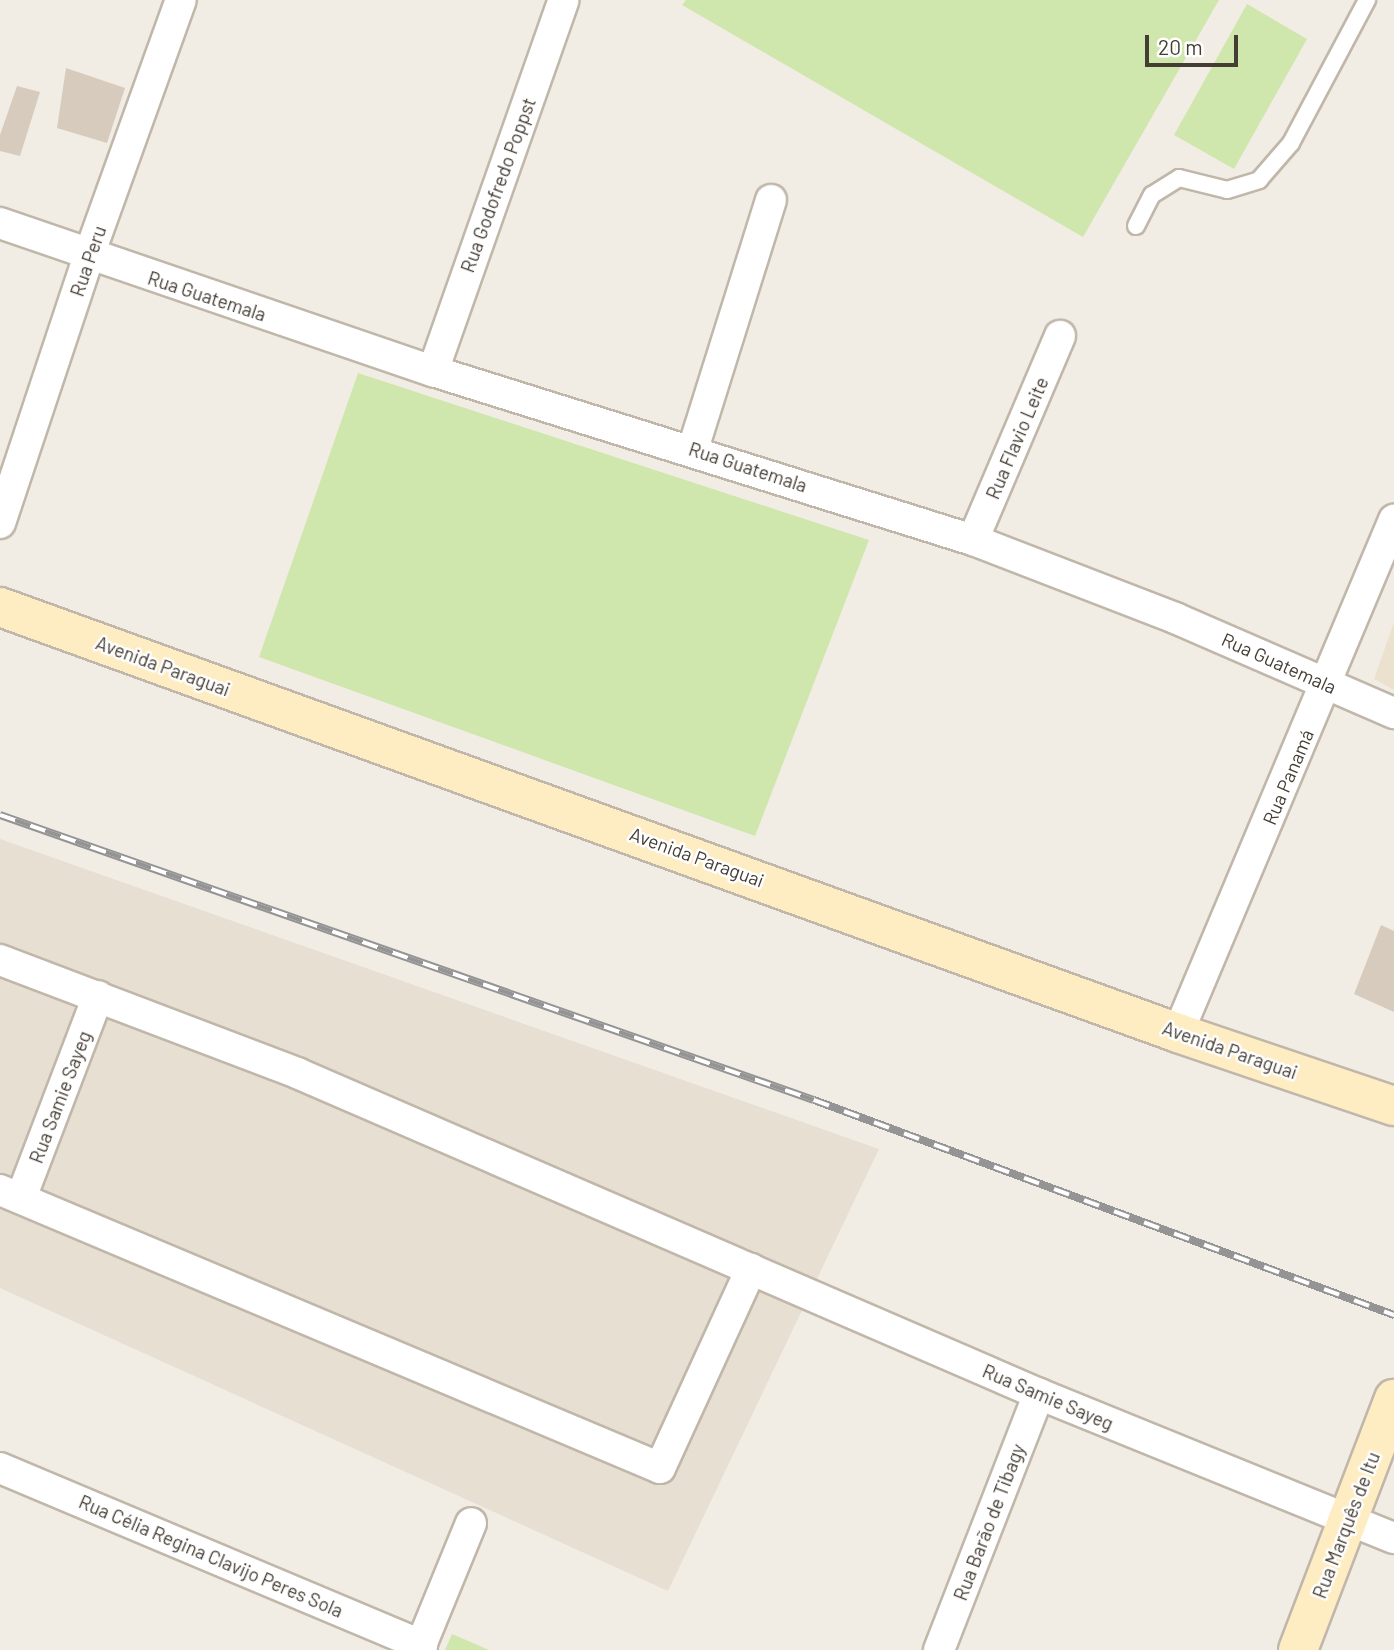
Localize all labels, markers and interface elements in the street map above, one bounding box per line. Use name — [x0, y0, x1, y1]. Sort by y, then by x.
scale bar — [1149, 21, 1242, 65]
text: 20 m — [1158, 34, 1203, 59]
street label: Rua Godofredo Poppst — [456, 94, 540, 276]
street label: Rua Peru — [65, 223, 111, 299]
street label: Rua Guatemala — [145, 266, 269, 326]
street label: Rua Flavio Leite — [981, 373, 1053, 503]
street label: Rua Guatemala — [686, 437, 810, 497]
street label: Rua Guatemala — [1218, 628, 1340, 698]
street label: Avenida Paraguai — [93, 631, 233, 701]
street label: Rua Panamá — [1258, 726, 1318, 828]
street label: Avenida Paraguai — [627, 822, 767, 892]
street label: Avenida Paraguai — [1160, 1016, 1300, 1084]
street label: Rua Samie Sayeg — [24, 1028, 96, 1166]
street label: Rua Samie Sayeg — [979, 1359, 1117, 1435]
street label: Rua Barão de Tibagy — [949, 1440, 1029, 1604]
street label: Rua Marquês de Itu — [1308, 1448, 1384, 1602]
street label: Rua Célia Regina Clavijo Peres Sola — [76, 1490, 346, 1622]

